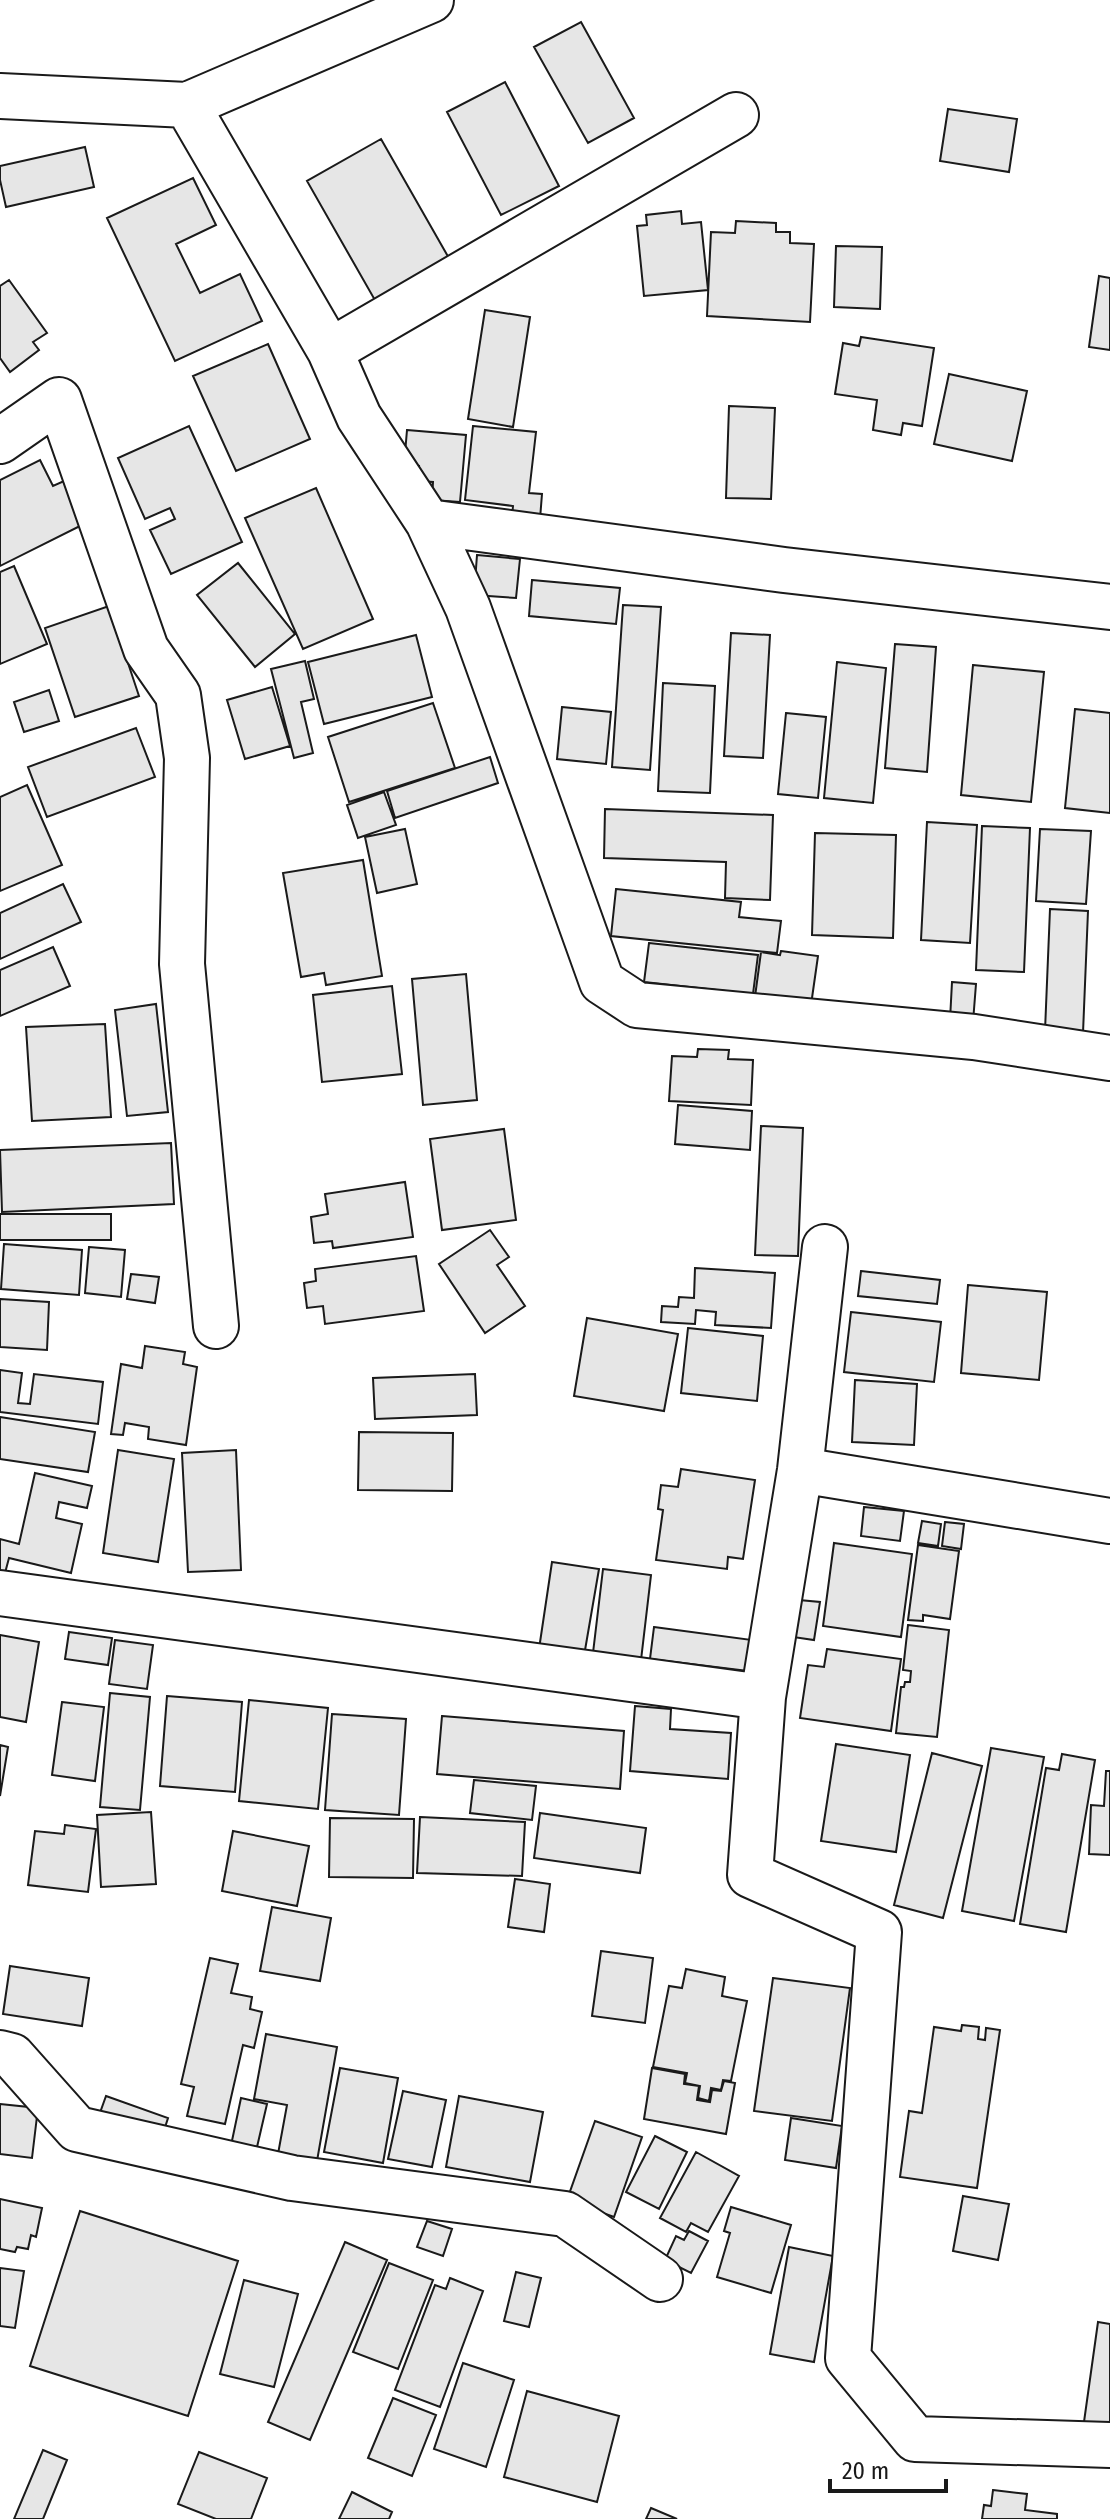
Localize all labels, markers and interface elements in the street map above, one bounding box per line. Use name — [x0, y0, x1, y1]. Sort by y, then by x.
scale bar — [830, 2443, 946, 2493]
text: 20 m — [842, 2457, 889, 2485]

